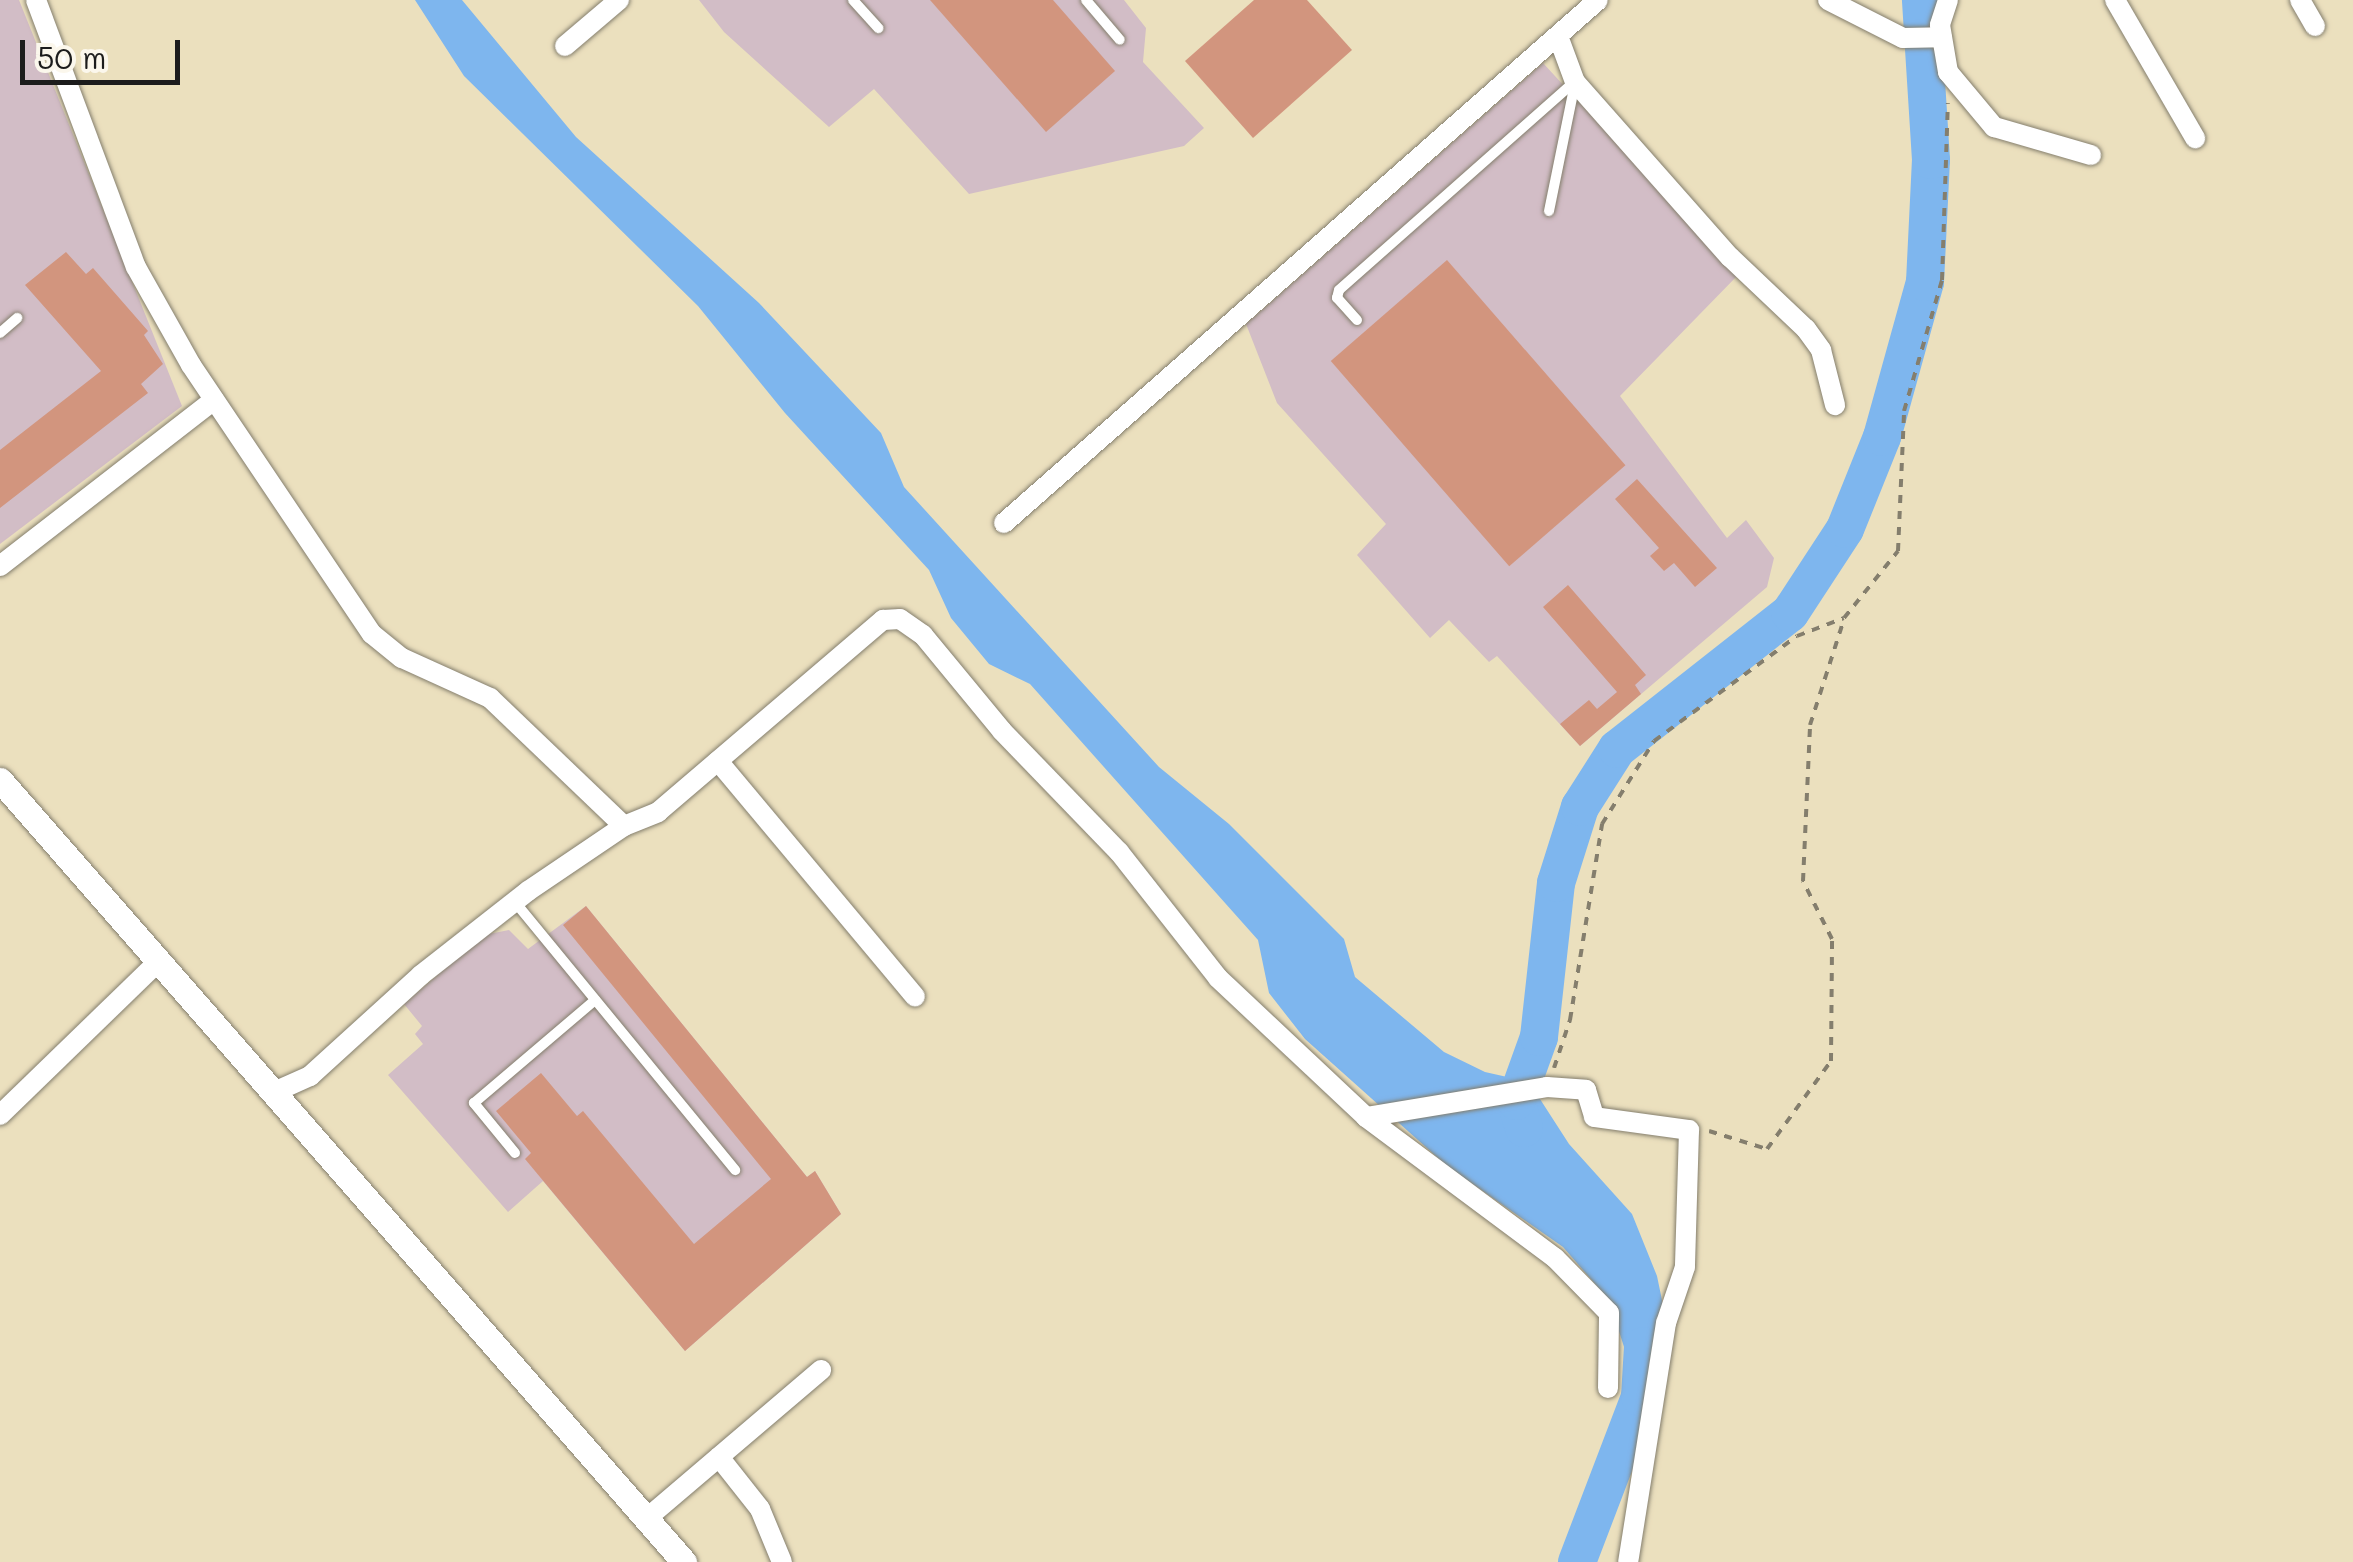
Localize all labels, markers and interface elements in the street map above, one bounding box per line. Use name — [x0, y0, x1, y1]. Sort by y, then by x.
scale bar — [25, 20, 185, 82]
text: 50 m — [37, 37, 107, 77]

